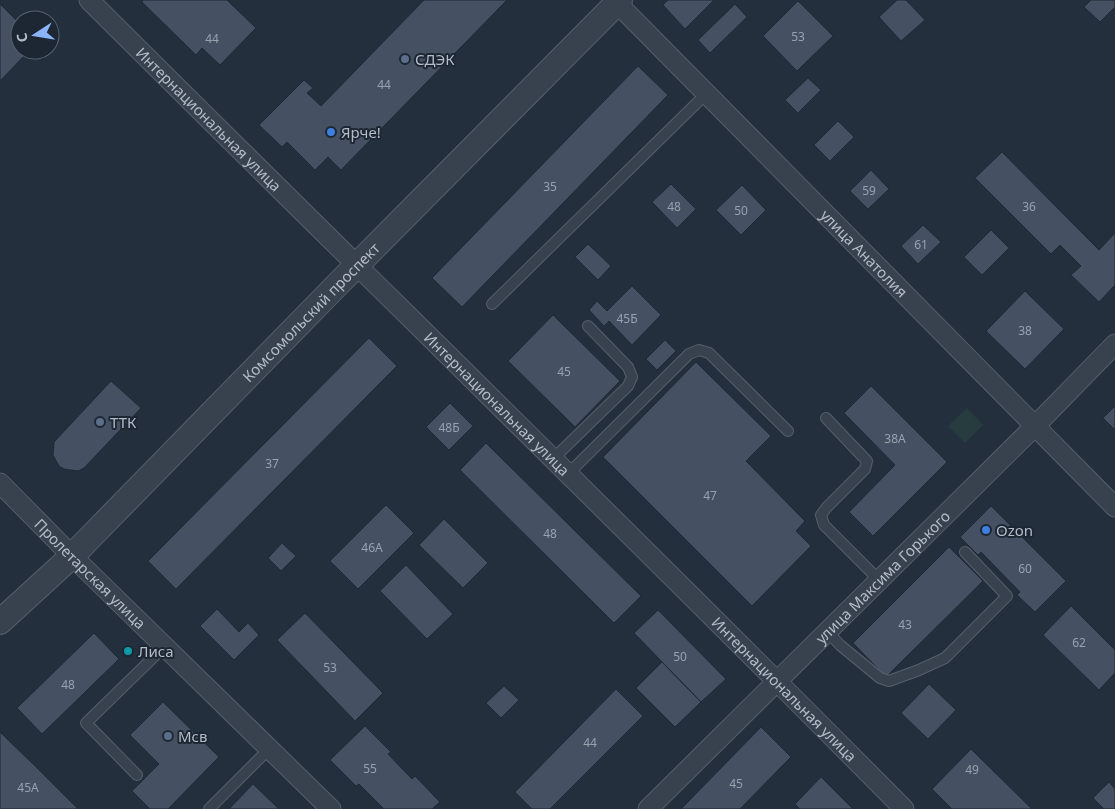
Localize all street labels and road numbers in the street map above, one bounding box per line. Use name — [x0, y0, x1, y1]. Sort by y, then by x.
street label: Интернациональная улица — [132, 43, 286, 195]
street label: улица Анатолия — [816, 205, 912, 302]
street label: Комсомольский проспект — [238, 238, 384, 386]
street label: Интернациональная улица — [420, 327, 574, 480]
street label: улица Максима Горького — [811, 506, 954, 648]
street label: Пролетарская улица — [30, 514, 150, 633]
street label: Интернациональная улица — [708, 612, 861, 766]

